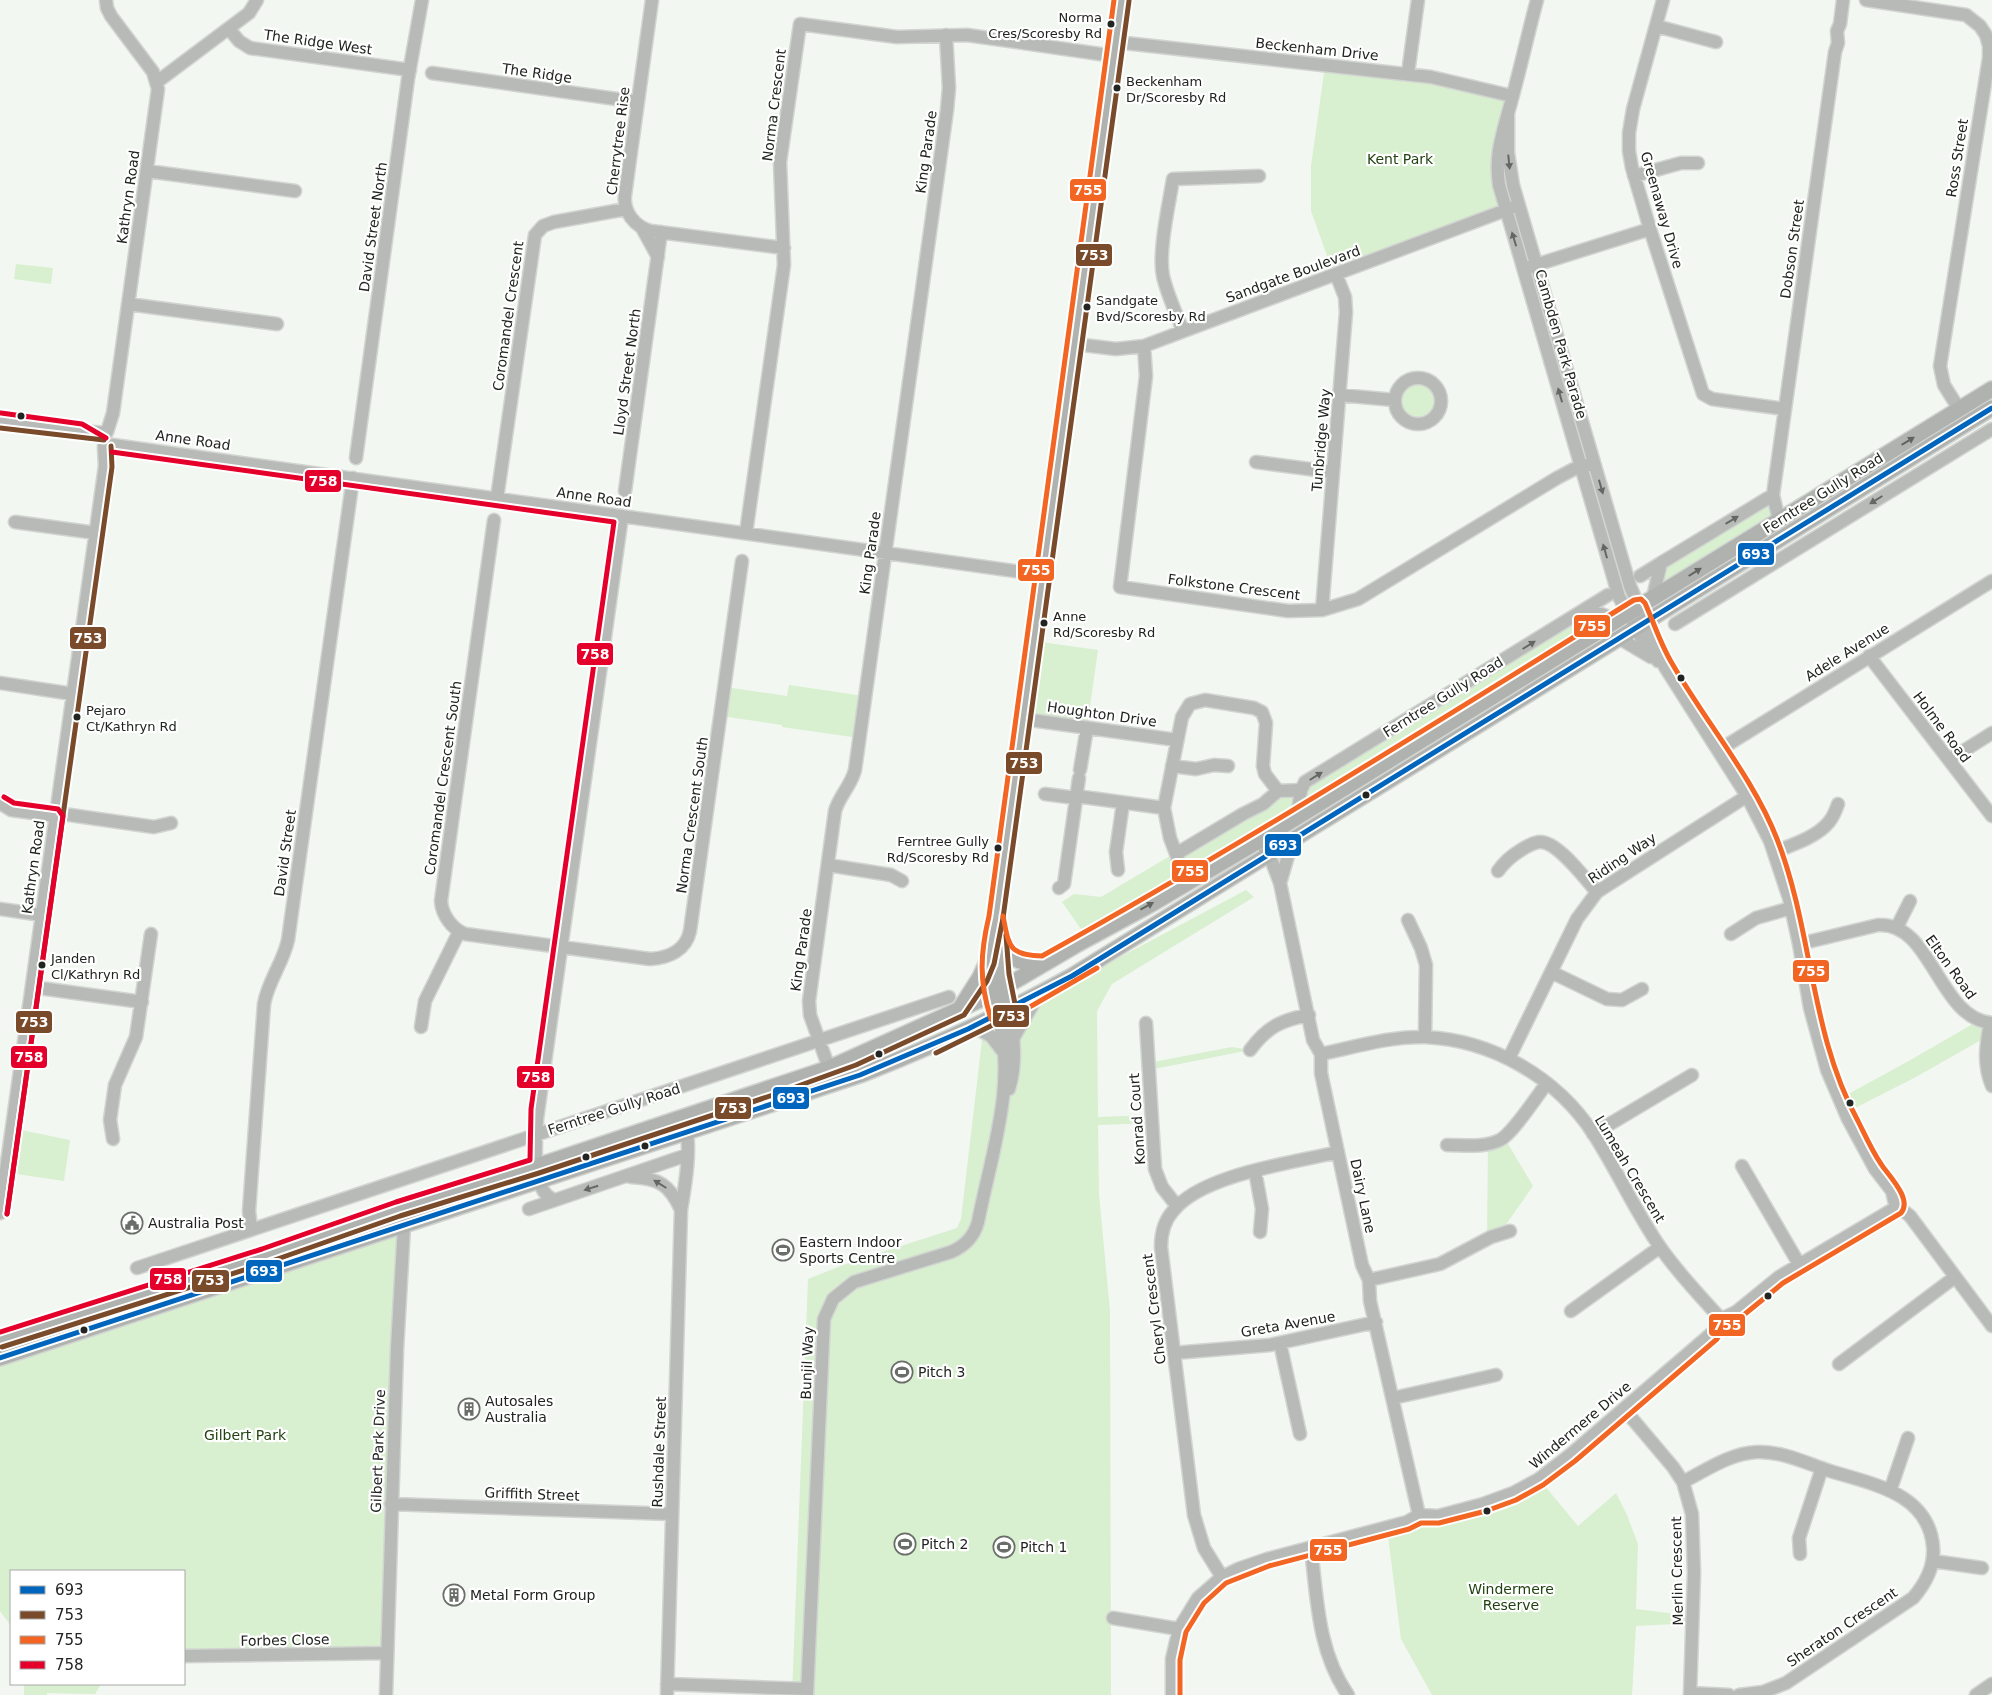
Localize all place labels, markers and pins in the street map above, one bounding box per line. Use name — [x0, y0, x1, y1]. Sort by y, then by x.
place label: Norma Cres/Scoresby Rd — [988, 10, 1102, 41]
marker: Norma Cres/Scoresby Rd — [1106, 19, 1116, 29]
place label: Beckenham Dr/Scoresby Rd — [1126, 74, 1226, 105]
marker: Beckenham Dr/Scoresby Rd — [1112, 83, 1122, 93]
place label: Sandgate Bvd/Scoresby Rd — [1096, 293, 1206, 324]
marker: Sandgate Bvd/Scoresby Rd — [1082, 302, 1092, 312]
unlabelled marker — [16, 411, 26, 421]
place label: Anne Rd/Scoresby Rd — [1053, 609, 1155, 640]
marker: Anne Rd/Scoresby Rd — [1039, 618, 1049, 628]
unlabelled marker — [1676, 673, 1686, 683]
place label: Pejaro Ct/Kathryn Rd — [86, 703, 177, 734]
marker: Pejaro Ct/Kathryn Rd — [72, 712, 82, 722]
unlabelled marker — [1361, 790, 1371, 800]
place label: Ferntree Gully Rd/Scoresby Rd — [887, 834, 989, 865]
marker: Ferntree Gully Rd/Scoresby Rd — [993, 843, 1003, 853]
place label: Janden Cl/Kathryn Rd — [50, 951, 140, 982]
marker: Janden Cl/Kathryn Rd — [37, 960, 47, 970]
unlabelled marker — [874, 1049, 884, 1059]
unlabelled marker — [1845, 1098, 1855, 1108]
unlabelled marker — [640, 1141, 650, 1151]
unlabelled marker — [581, 1152, 591, 1162]
public building icon: Australia Post — [120, 1211, 144, 1235]
place label: Australia Post — [148, 1215, 244, 1231]
place label: Eastern Indoor Sports Centre — [799, 1234, 902, 1266]
sports icon: Eastern Indoor Sports Centre — [771, 1238, 795, 1262]
unlabelled marker — [1763, 1291, 1773, 1301]
unlabelled marker — [79, 1325, 89, 1335]
sports icon: Pitch 3 — [890, 1360, 914, 1384]
place label: Pitch 3 — [918, 1364, 965, 1380]
place label: Autosales Australia — [485, 1393, 553, 1425]
building icon: Autosales Australia — [457, 1397, 481, 1421]
unlabelled marker — [1482, 1506, 1492, 1516]
sports icon: Pitch 2 — [893, 1532, 917, 1556]
sports icon: Pitch 1 — [992, 1535, 1016, 1559]
place label: Pitch 2 — [921, 1536, 968, 1552]
place label: Pitch 1 — [1020, 1539, 1067, 1555]
building icon: Metal Form Group — [442, 1583, 466, 1607]
place label: Metal Form Group — [470, 1587, 596, 1603]

